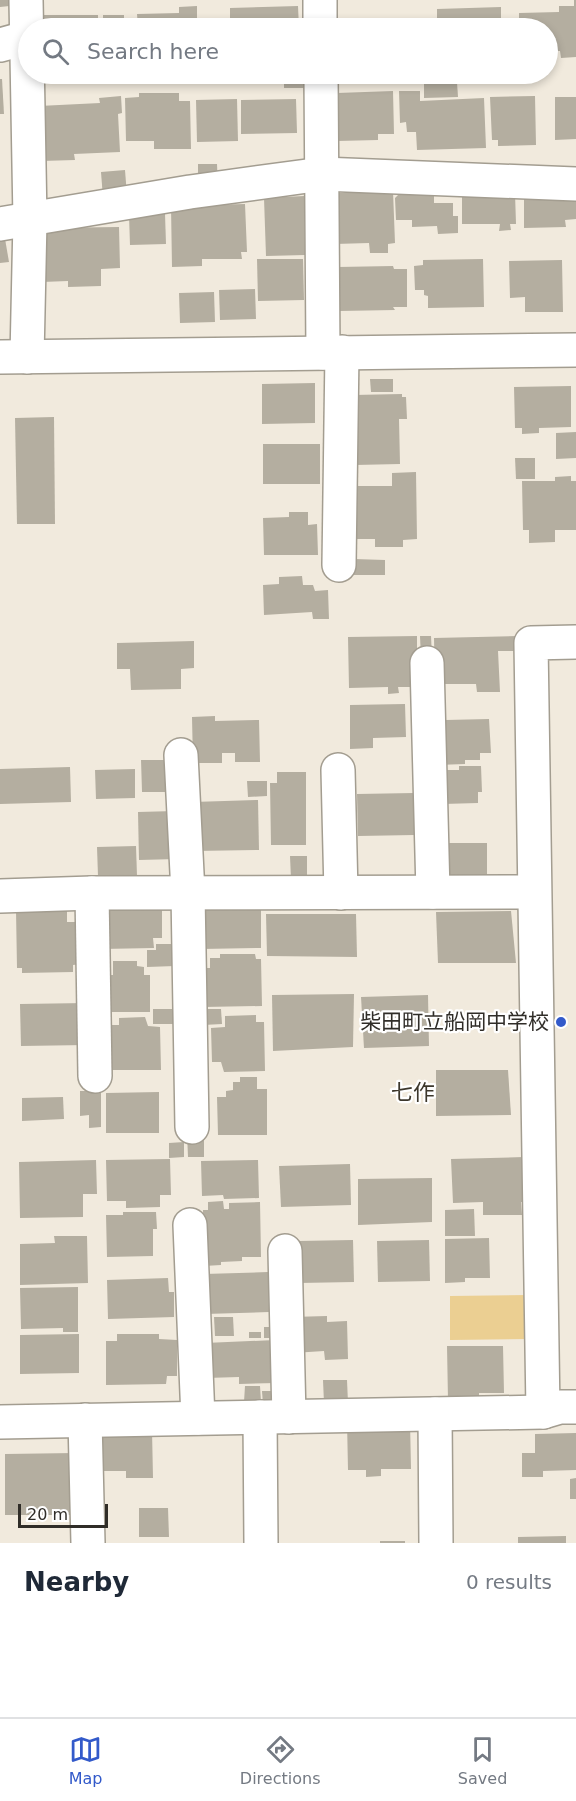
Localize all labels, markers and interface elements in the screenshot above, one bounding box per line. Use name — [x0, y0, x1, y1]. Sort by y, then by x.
search box — [18, 18, 558, 84]
icon: search — [39, 35, 72, 68]
text: Search here — [87, 39, 219, 64]
place label: 柴田町立船岡中学校 — [360, 1010, 549, 1034]
marker: 柴田町立船岡中学校 — [554, 1015, 568, 1029]
district label: 七作 — [391, 1080, 435, 1105]
scale bar — [18, 1501, 108, 1528]
text: 20 m — [27, 1505, 68, 1524]
text: Nearby — [24, 1567, 129, 1597]
text: 0 results — [466, 1570, 552, 1594]
tab: Map — [69, 1733, 102, 1788]
tab: Directions — [240, 1733, 320, 1788]
tab: Saved — [458, 1733, 507, 1788]

